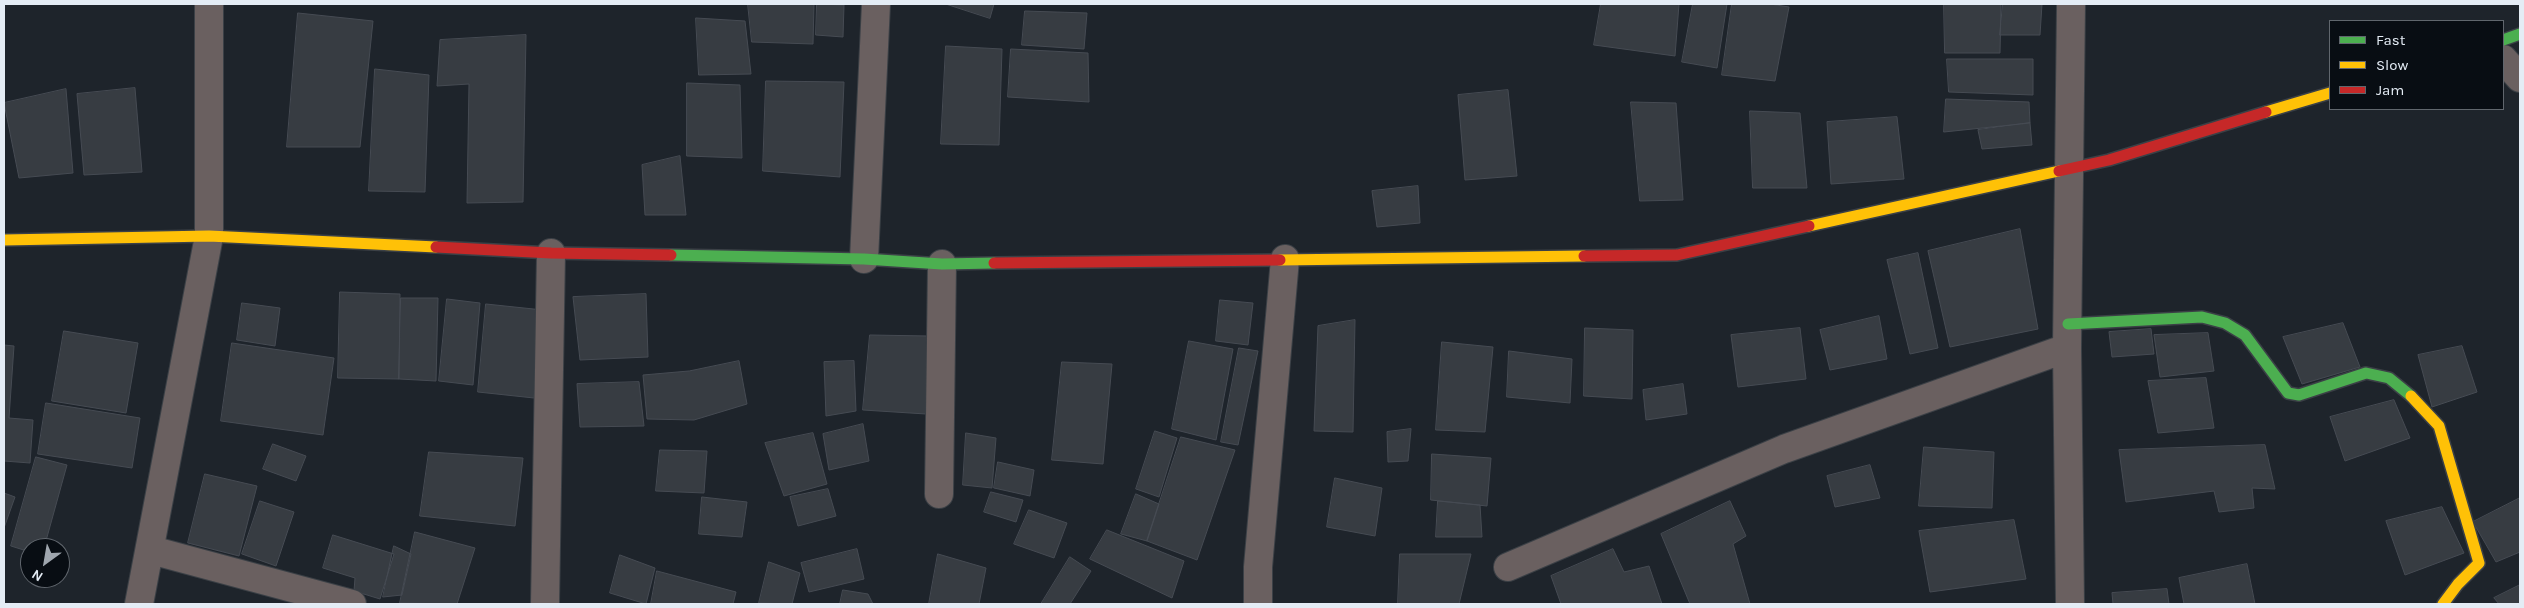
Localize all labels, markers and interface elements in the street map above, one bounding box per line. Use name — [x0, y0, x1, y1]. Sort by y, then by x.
legend — [2329, 20, 2504, 110]
text: Fast — [2376, 31, 2405, 49]
text: Slow — [2376, 56, 2408, 74]
text: Jam — [2376, 81, 2404, 99]
north arrow — [20, 538, 70, 588]
text: N — [29, 565, 46, 585]

